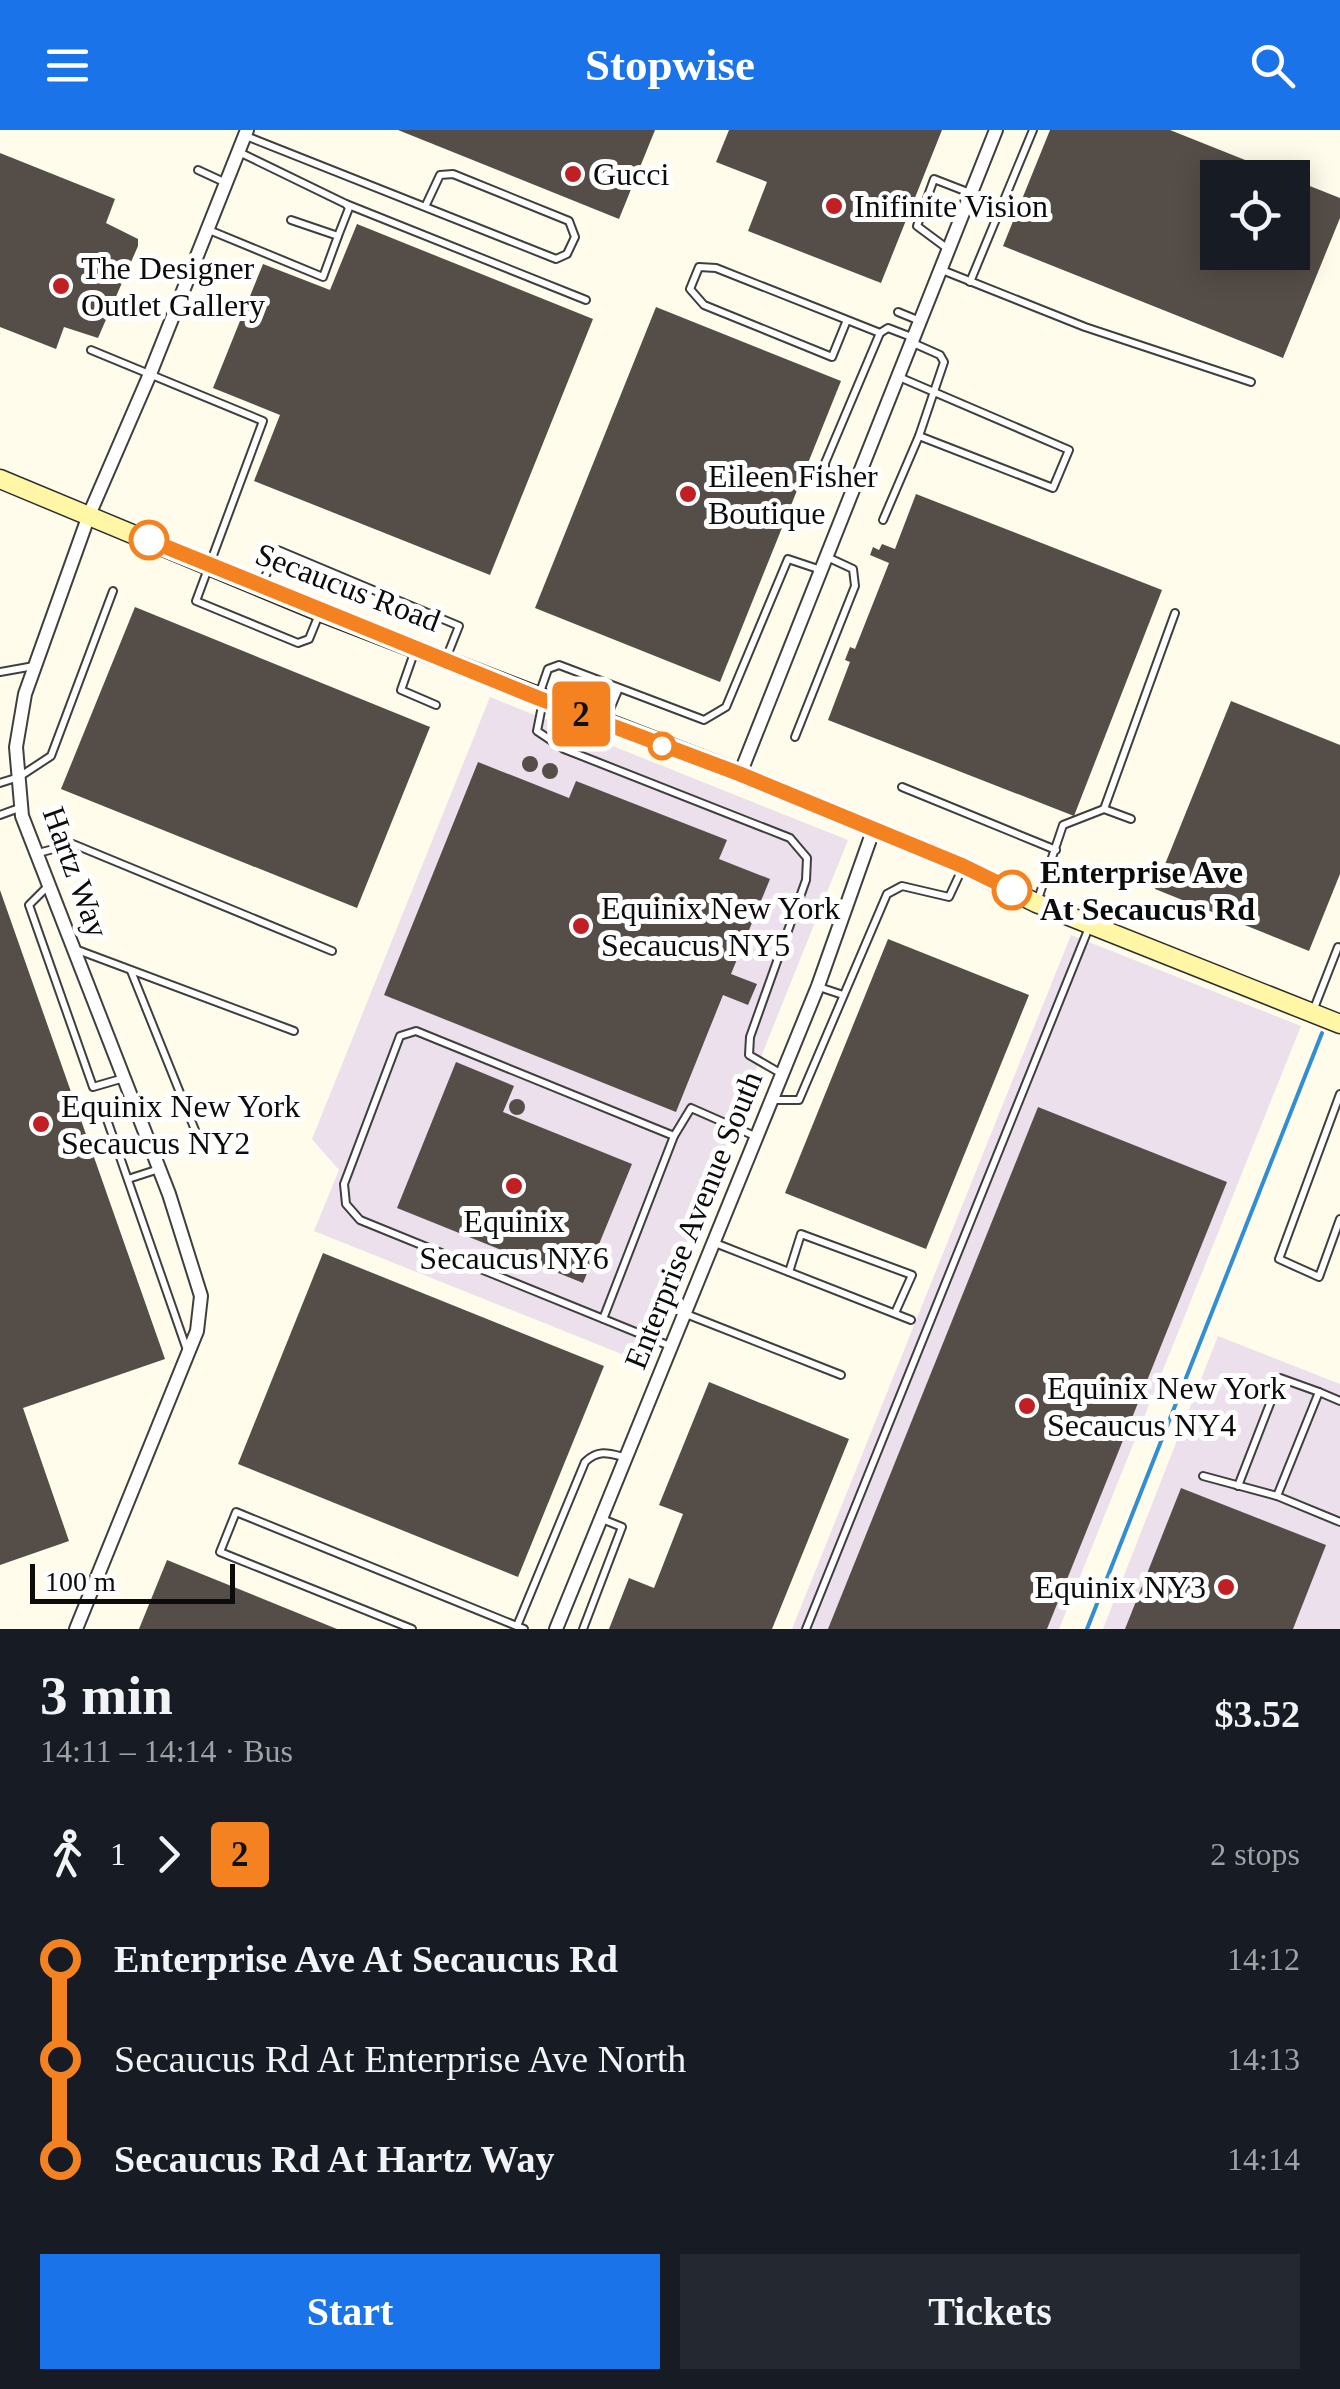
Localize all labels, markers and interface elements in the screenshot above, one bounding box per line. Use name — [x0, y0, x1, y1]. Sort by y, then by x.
icon: menu — [40, 38, 95, 93]
icon: search — [1245, 38, 1300, 93]
text: Stopwise — [585, 40, 755, 90]
place label: Gucci — [593, 156, 670, 192]
map controls — [1200, 160, 1310, 270]
button: locate — [1200, 160, 1310, 270]
marker: Gucci — [562, 163, 584, 185]
place label: Inifinite Vision — [854, 188, 1048, 224]
marker: Inifinite Vision — [823, 195, 845, 217]
place label: The Designer Outlet Gallery — [81, 250, 265, 323]
marker: The Designer Outlet Gallery — [50, 275, 72, 297]
place label: Eileen Fisher Boutique — [708, 458, 878, 531]
marker: Eileen Fisher Boutique — [677, 483, 699, 505]
unlabelled marker — [130, 521, 168, 559]
street label: Secaucus Road — [251, 535, 445, 639]
line badge: 2 — [548, 682, 614, 746]
text: 2 — [572, 695, 590, 734]
unlabelled marker — [649, 733, 675, 759]
street label: Hartz Way — [36, 802, 116, 942]
place label: Enterprise Ave At Secaucus Rd — [1040, 854, 1255, 927]
marker: Enterprise Ave At Secaucus Rd — [993, 871, 1031, 909]
place label: Equinix New York Secaucus NY5 — [601, 890, 840, 963]
marker: Equinix New York Secaucus NY5 — [570, 915, 592, 937]
street label: Enterprise Avenue South — [617, 1066, 769, 1374]
place label: Equinix New York Secaucus NY2 — [61, 1088, 300, 1161]
marker: Equinix New York Secaucus NY2 — [30, 1113, 52, 1135]
marker: Equinix Secaucus NY6 — [503, 1175, 525, 1197]
place label: Equinix Secaucus NY6 — [419, 1203, 609, 1276]
place label: Equinix New York Secaucus NY4 — [1047, 1370, 1286, 1443]
marker: Equinix New York Secaucus NY4 — [1016, 1395, 1038, 1417]
scale bar — [30, 1559, 235, 1604]
text: 100 m — [45, 1566, 116, 1597]
place label: Equinix NY3 — [1034, 1569, 1206, 1605]
marker: Equinix NY3 — [1215, 1576, 1237, 1598]
text: 3 min — [40, 1665, 173, 1726]
text: $3.52 — [1215, 1693, 1300, 1735]
text: 14:11 – 14:14 · Bus — [40, 1733, 293, 1769]
icon: walk — [40, 1827, 95, 1882]
icon: forward — [141, 1827, 196, 1882]
text: 2 — [231, 1835, 249, 1874]
text: 1 — [110, 1836, 126, 1872]
text: 2 stops — [1210, 1836, 1300, 1872]
text: Enterprise Ave At Secaucus Rd — [114, 1938, 618, 1980]
text: 14:12 — [1227, 1941, 1300, 1977]
text: Secaucus Rd At Enterprise Ave North — [114, 2038, 686, 2080]
text: 14:13 — [1227, 2041, 1300, 2077]
text: Secaucus Rd At Hartz Way — [114, 2138, 555, 2180]
text: 14:14 — [1227, 2141, 1300, 2177]
button: Start — [40, 2254, 660, 2369]
button: Tickets — [680, 2254, 1300, 2369]

